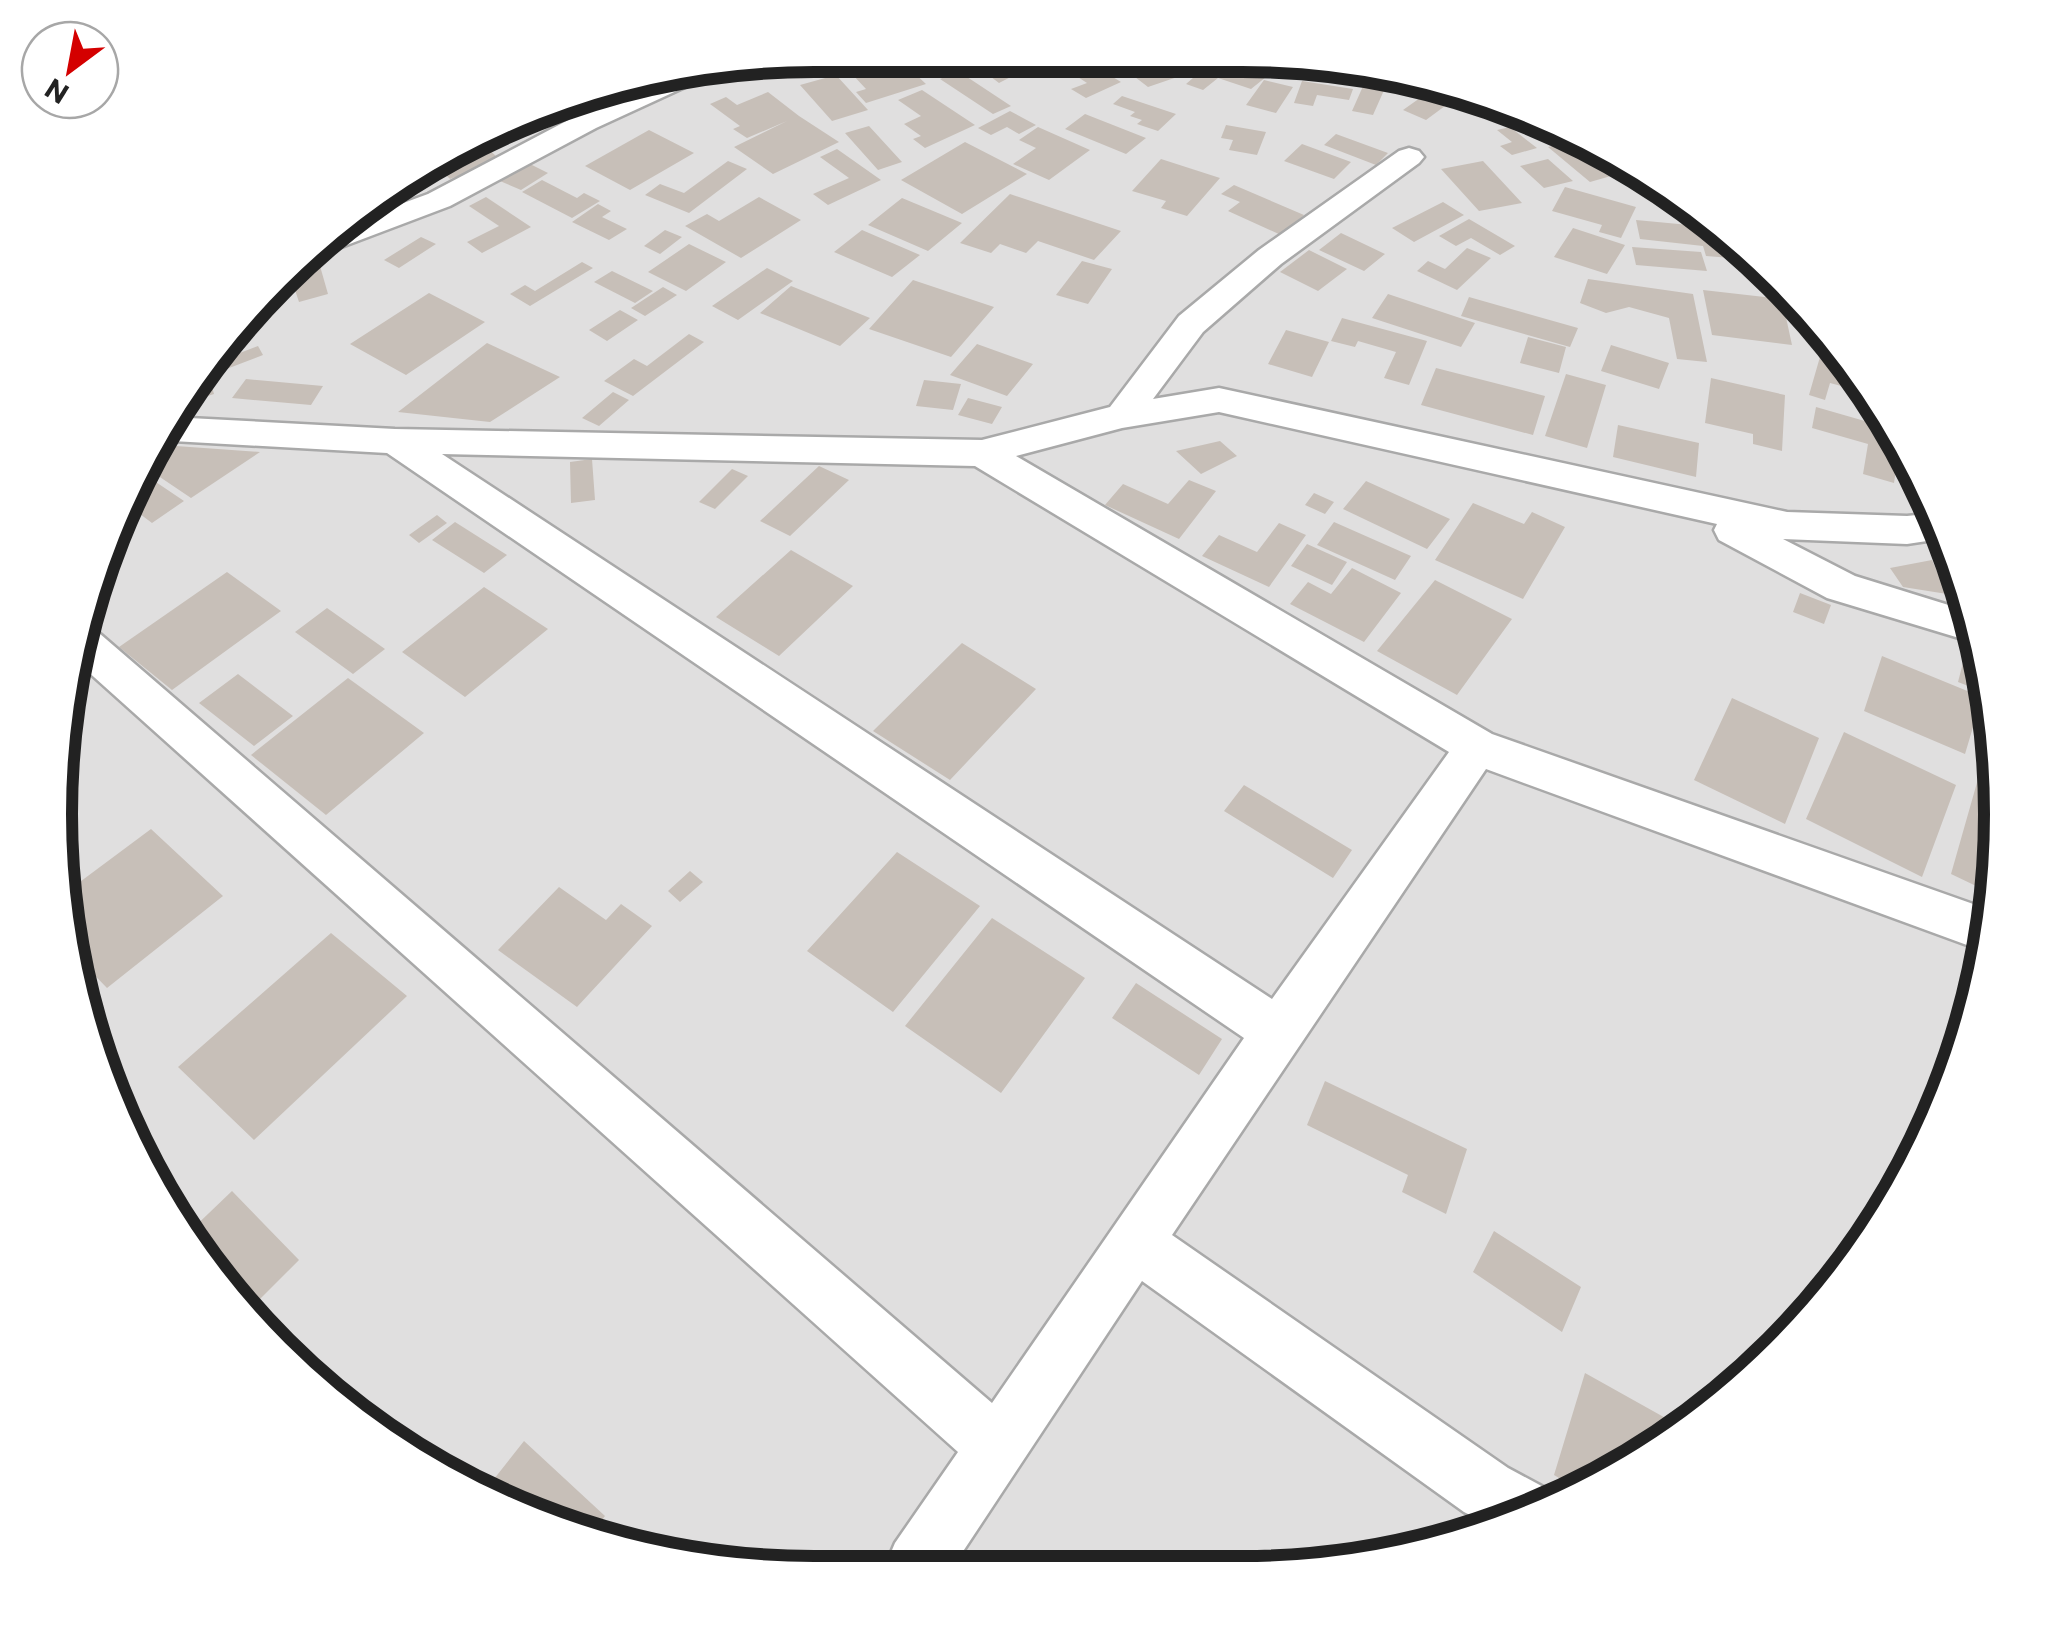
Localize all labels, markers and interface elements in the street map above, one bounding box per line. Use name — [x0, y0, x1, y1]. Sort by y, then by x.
north arrow — [20, 20, 120, 120]
text: N — [38, 72, 74, 112]

